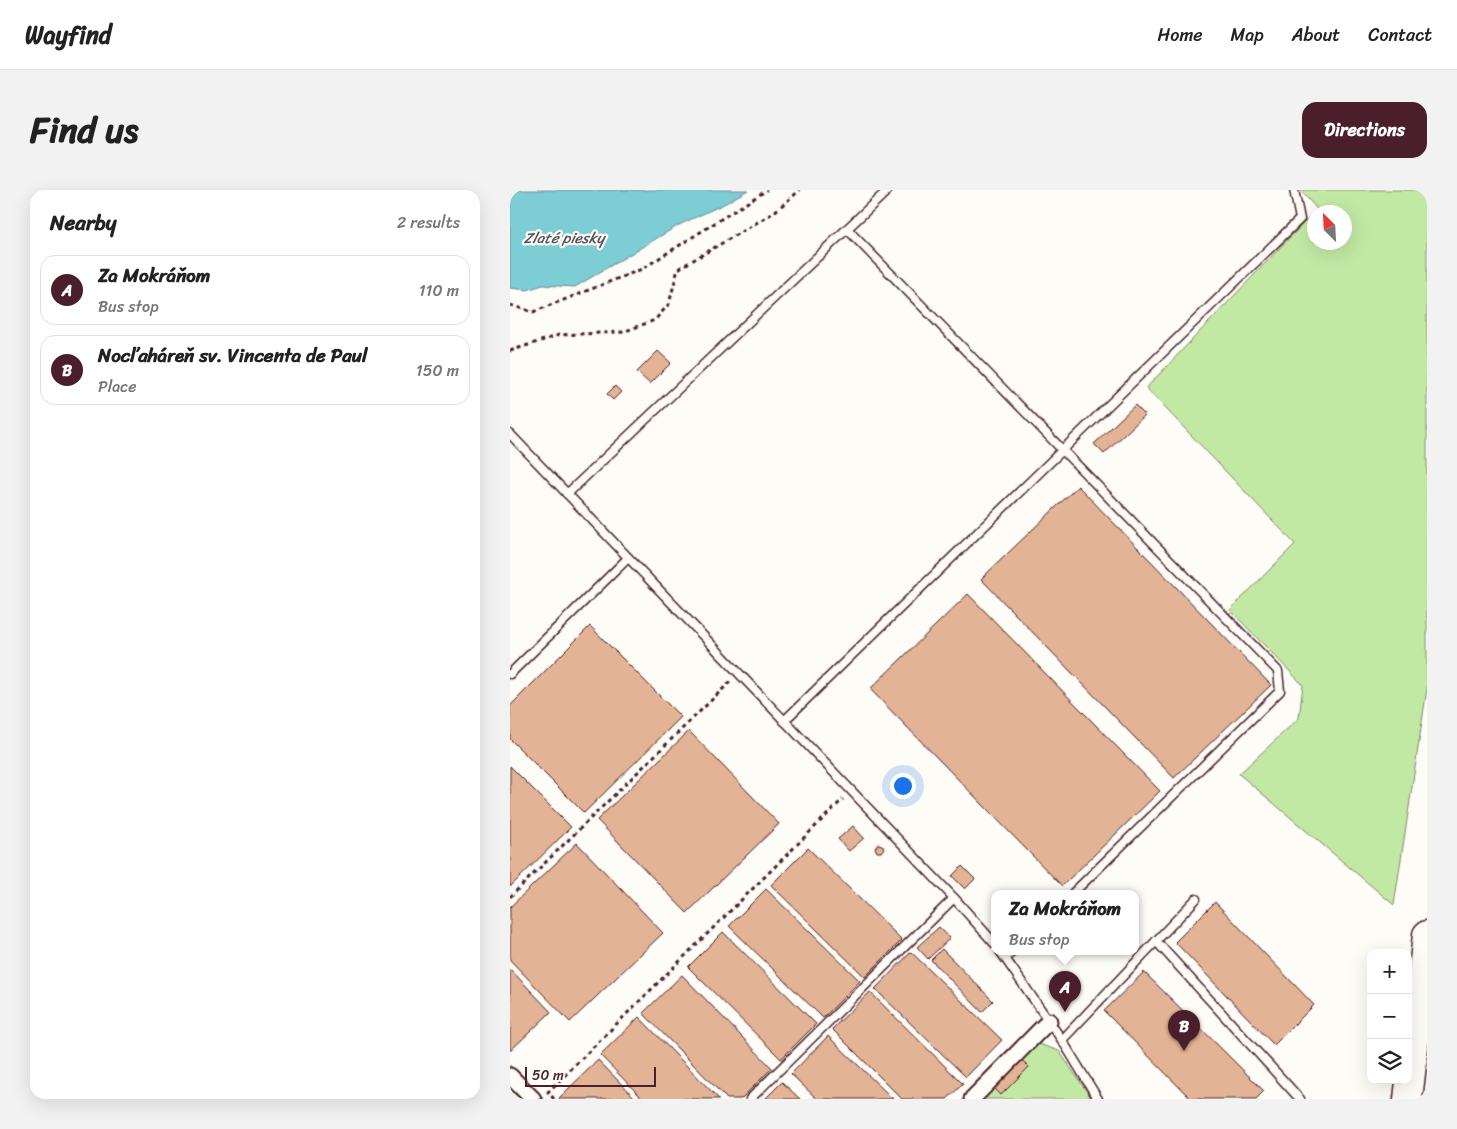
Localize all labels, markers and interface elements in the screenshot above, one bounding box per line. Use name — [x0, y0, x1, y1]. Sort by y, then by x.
text: Wayfind — [25, 14, 111, 56]
text: Home — [1158, 19, 1203, 51]
text: Map — [1231, 19, 1264, 51]
text: About — [1292, 19, 1340, 51]
text: Contact — [1368, 19, 1432, 51]
text: Find us — [30, 99, 138, 161]
button: Directions — [1302, 102, 1427, 158]
text: Nearby — [50, 204, 116, 242]
north arrow — [1307, 205, 1352, 250]
text: 2 results — [397, 208, 460, 237]
water label: Zlaté piesky — [524, 225, 607, 251]
text: Za Mokráňom — [98, 259, 210, 292]
text: A — [62, 276, 72, 305]
text: 110 m — [419, 276, 459, 305]
text: Bus stop — [98, 292, 159, 321]
text: Nocľaháreň sv. Vincenta de Paul — [98, 339, 367, 372]
text: B — [62, 356, 72, 385]
text: 150 m — [416, 356, 459, 385]
text: Place — [98, 372, 137, 401]
your location — [890, 773, 916, 799]
popup — [991, 890, 1139, 955]
text: Za Mokráňom — [1009, 892, 1121, 925]
text: Bus stop — [1009, 925, 1069, 954]
map controls — [1367, 949, 1412, 1084]
button: + — [1367, 949, 1412, 994]
pin: A — [1049, 971, 1081, 1012]
button: − — [1367, 994, 1412, 1039]
pin: B — [1168, 1010, 1200, 1051]
button: layers — [1367, 1039, 1412, 1084]
text: 50 m — [532, 1063, 564, 1088]
scale bar — [525, 1064, 656, 1087]

